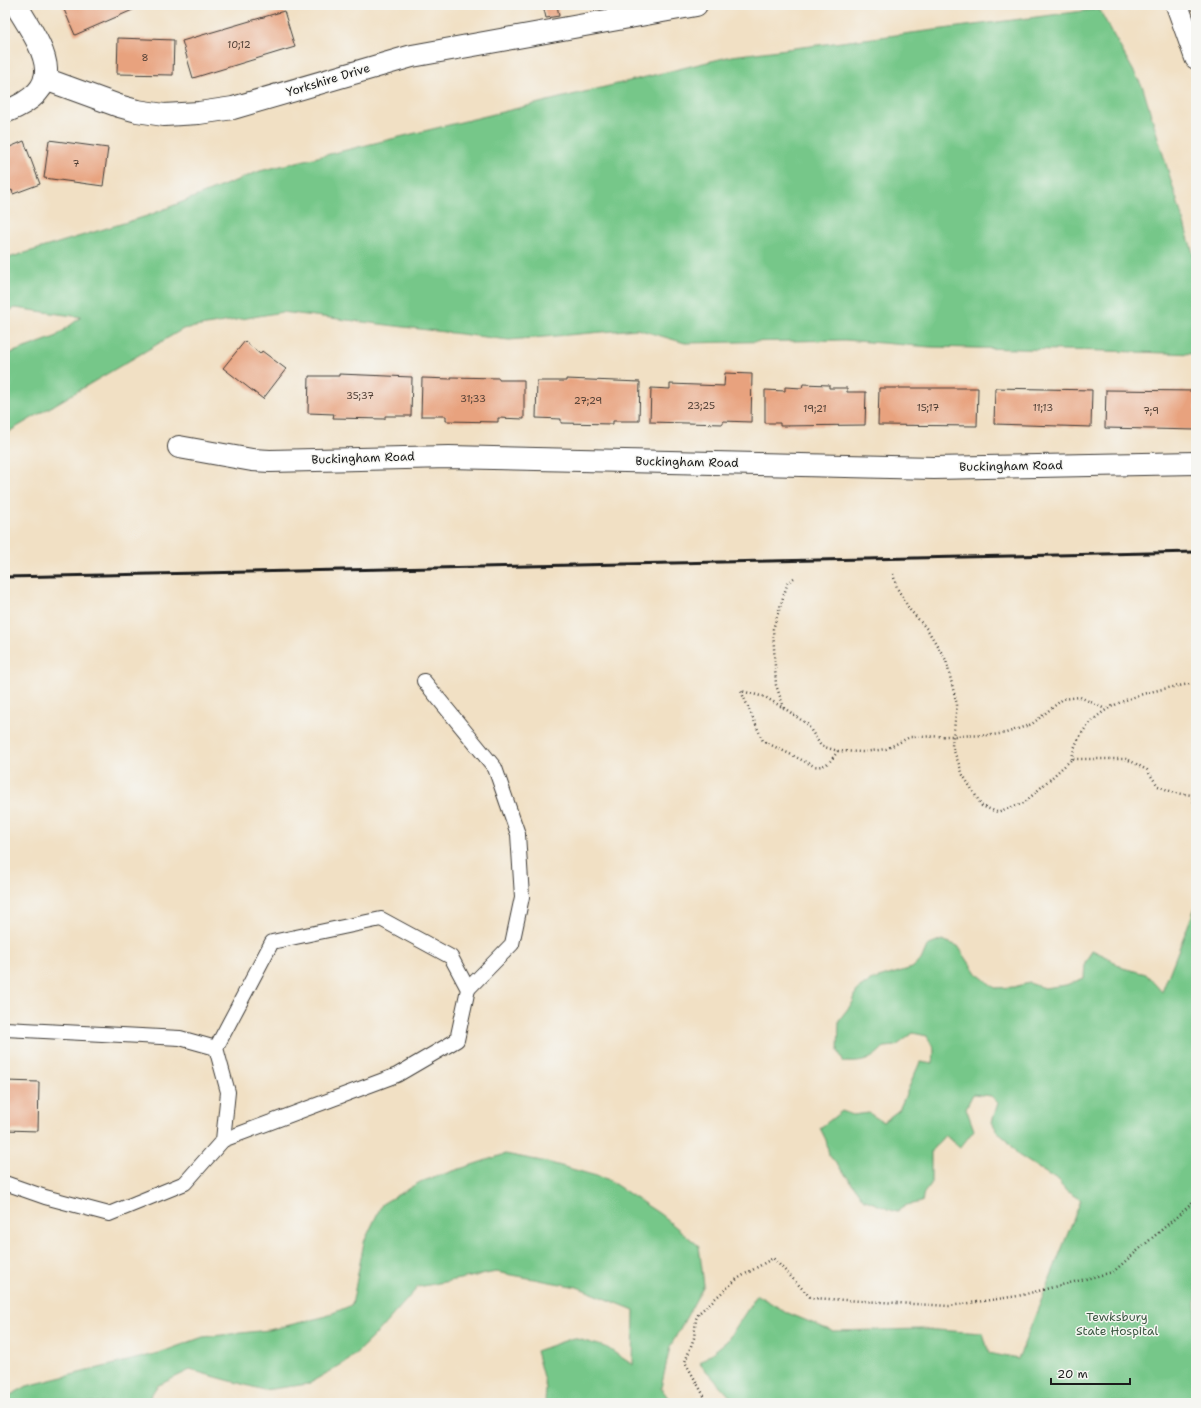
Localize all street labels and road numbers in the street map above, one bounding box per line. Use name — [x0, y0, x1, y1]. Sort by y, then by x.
street label: Yorkshire Drive — [284, 60, 372, 100]
street label: Buckingham Road — [311, 448, 415, 468]
street label: Buckingham Road — [635, 453, 739, 471]
street label: Buckingham Road — [959, 457, 1063, 475]

